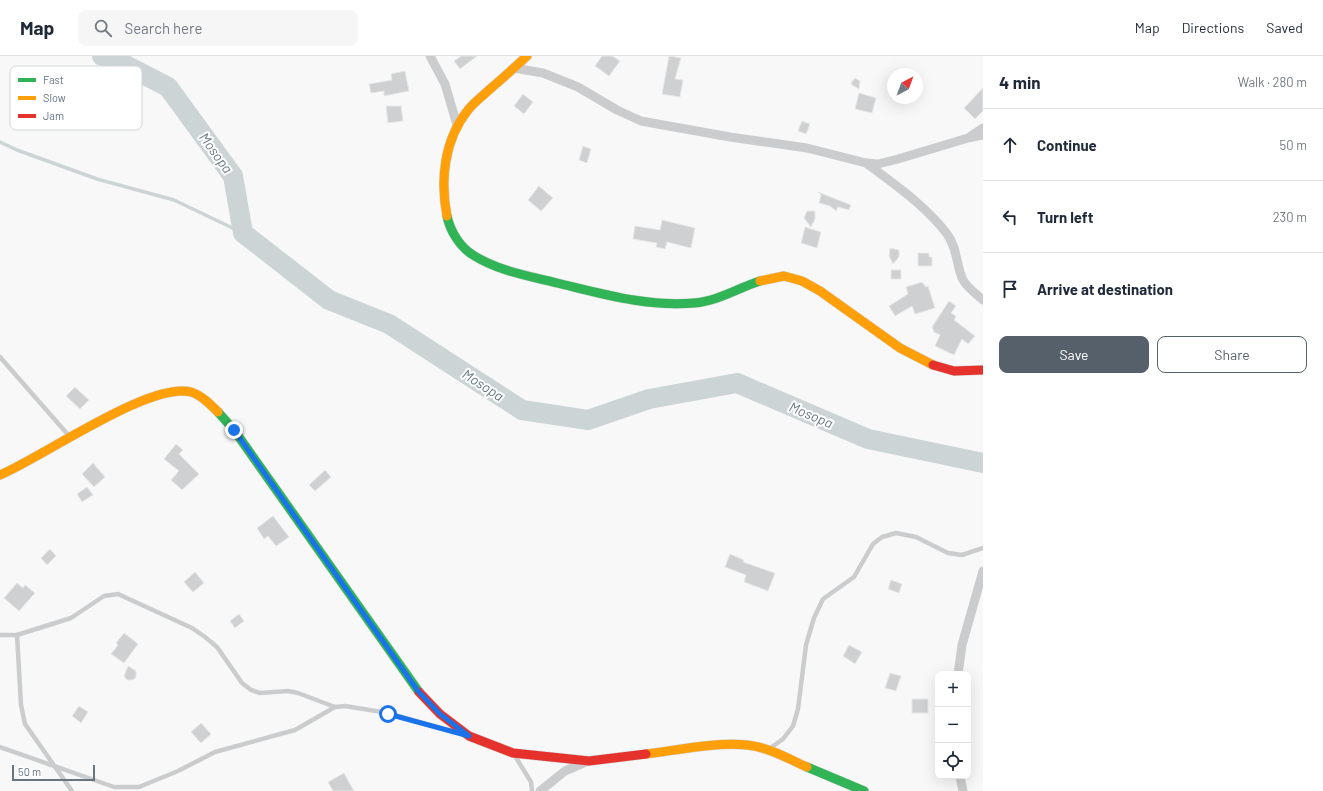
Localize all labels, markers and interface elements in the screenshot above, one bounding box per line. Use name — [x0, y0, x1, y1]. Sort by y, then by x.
search box — [78, 10, 358, 46]
text: Map — [20, 16, 54, 39]
icon: search — [92, 17, 114, 39]
text: Search here — [124, 19, 202, 37]
text: Map — [1135, 19, 1160, 36]
text: Directions — [1182, 19, 1244, 36]
text: Saved — [1266, 19, 1303, 36]
legend — [10, 66, 142, 130]
north arrow — [887, 68, 923, 104]
text: 4 min — [999, 72, 1041, 92]
text: Fast — [43, 73, 64, 86]
text: Walk · 280 m — [1238, 74, 1307, 90]
text: Slow — [43, 91, 66, 104]
text: Jam — [43, 109, 64, 122]
water label: Mosopa — [196, 129, 237, 176]
icon: ahead — [999, 134, 1021, 156]
text: Continue — [1037, 136, 1097, 154]
text: 50 m — [1280, 137, 1307, 153]
icon: left — [999, 206, 1021, 228]
text: Turn left — [1037, 208, 1093, 226]
text: 230 m — [1273, 209, 1307, 225]
icon: arrive — [999, 278, 1021, 300]
text: Arrive at destination — [1037, 280, 1173, 298]
button: Save — [999, 336, 1149, 373]
button: Share — [1157, 336, 1307, 373]
water label: Mosopa — [459, 365, 507, 404]
water label: Mosopa — [787, 398, 836, 431]
route end — [225, 421, 243, 439]
map controls — [935, 671, 971, 779]
button: + — [935, 671, 971, 707]
route start — [379, 705, 397, 723]
button: − — [935, 707, 971, 743]
button: locate — [935, 743, 971, 779]
scale bar — [12, 763, 95, 782]
text: 50 m — [18, 765, 41, 778]

